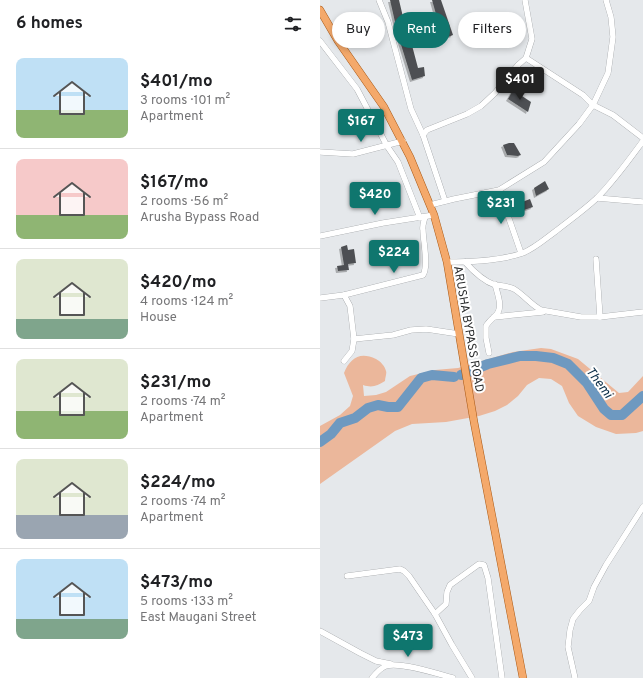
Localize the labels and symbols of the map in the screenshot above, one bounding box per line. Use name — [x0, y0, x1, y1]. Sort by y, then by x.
pin: $401 — [496, 67, 544, 101]
pin: $167 — [337, 109, 385, 143]
pin: $420 — [351, 182, 399, 216]
pin: $231 — [477, 191, 525, 225]
pin: $224 — [370, 240, 418, 274]
street label: ARUSHA BYPASS ROAD — [449, 265, 487, 394]
water label: Themi — [581, 364, 616, 403]
pin: $473 — [384, 624, 432, 658]

